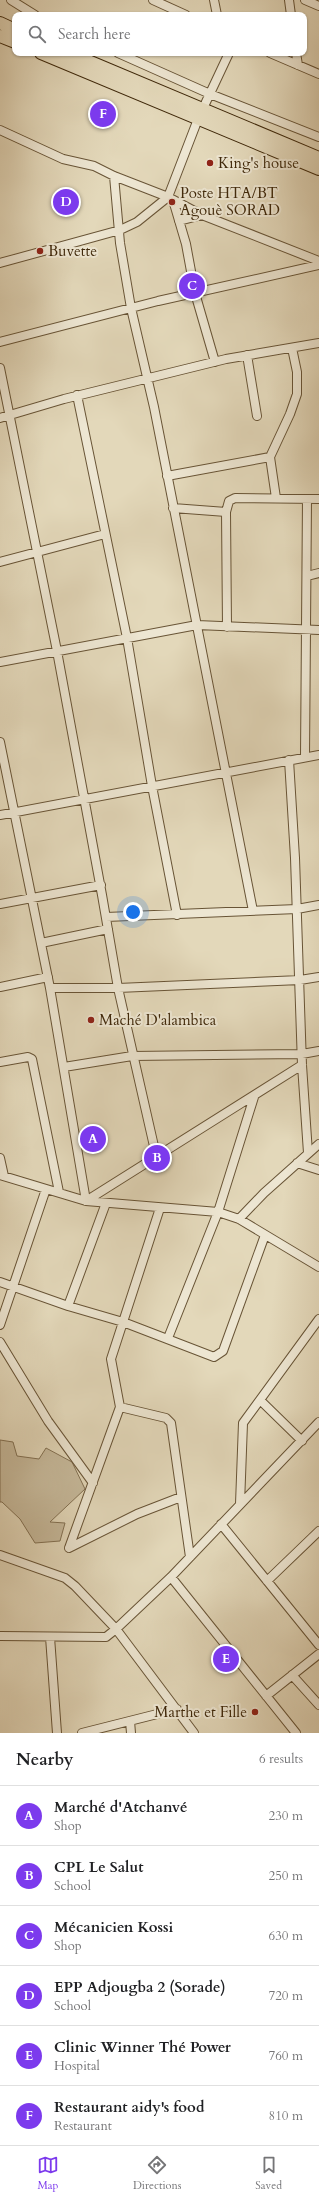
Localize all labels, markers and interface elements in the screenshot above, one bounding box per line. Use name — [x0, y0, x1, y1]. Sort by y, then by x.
search box — [12, 12, 307, 56]
icon: search — [26, 23, 48, 45]
text: Search here — [58, 24, 131, 44]
pin: F — [90, 99, 116, 129]
place label: King's house — [218, 153, 299, 173]
marker: King's house — [205, 158, 215, 168]
place label: Poste HTA/BT Agouè SORAD — [180, 183, 280, 220]
pin: D — [53, 187, 79, 217]
marker: Poste HTA/BT Agouè SORAD — [167, 197, 177, 207]
place label: Buvette — [48, 241, 97, 261]
marker: Buvette — [35, 246, 45, 256]
pin: C — [179, 271, 205, 301]
your location — [123, 902, 143, 922]
place label: Maché D'alambica — [99, 1010, 217, 1030]
marker: Maché D'alambica — [86, 1015, 96, 1025]
pin: A — [80, 1124, 106, 1154]
pin: B — [144, 1143, 170, 1173]
pin: E — [213, 1644, 239, 1674]
place label: Marthe et Fille — [154, 1702, 247, 1722]
marker: Marthe et Fille — [250, 1707, 260, 1717]
text: Nearby — [16, 1748, 73, 1771]
text: 6 results — [259, 1750, 303, 1768]
text: Marché d'Atchanvé — [54, 1797, 188, 1817]
text: A — [24, 1807, 34, 1825]
text: 230 m — [269, 1807, 303, 1825]
text: Shop — [54, 1817, 82, 1835]
text: CPL Le Salut — [54, 1857, 144, 1877]
text: B — [24, 1867, 34, 1885]
text: 250 m — [269, 1867, 303, 1885]
text: School — [54, 1877, 91, 1895]
text: Mécanicien Kossi — [54, 1917, 173, 1937]
text: C — [24, 1927, 34, 1945]
text: 630 m — [269, 1927, 303, 1945]
text: Shop — [54, 1937, 82, 1955]
text: EPP Adjougba 2 (Sorade) — [54, 1977, 226, 1997]
text: D — [23, 1987, 35, 2005]
text: 720 m — [269, 1987, 303, 2005]
text: School — [54, 1997, 91, 2015]
text: Clinic Winner Thé Power — [54, 2037, 231, 2057]
text: E — [25, 2047, 33, 2065]
text: 760 m — [269, 2047, 303, 2065]
text: Hospital — [54, 2057, 100, 2075]
text: Restaurant aidy's food — [54, 2097, 204, 2117]
text: F — [25, 2107, 33, 2125]
text: 810 m — [269, 2107, 303, 2125]
text: Restaurant — [54, 2117, 112, 2135]
tab: Map — [37, 2154, 59, 2193]
tab: Directions — [133, 2154, 181, 2193]
tab: Saved — [255, 2154, 282, 2193]

